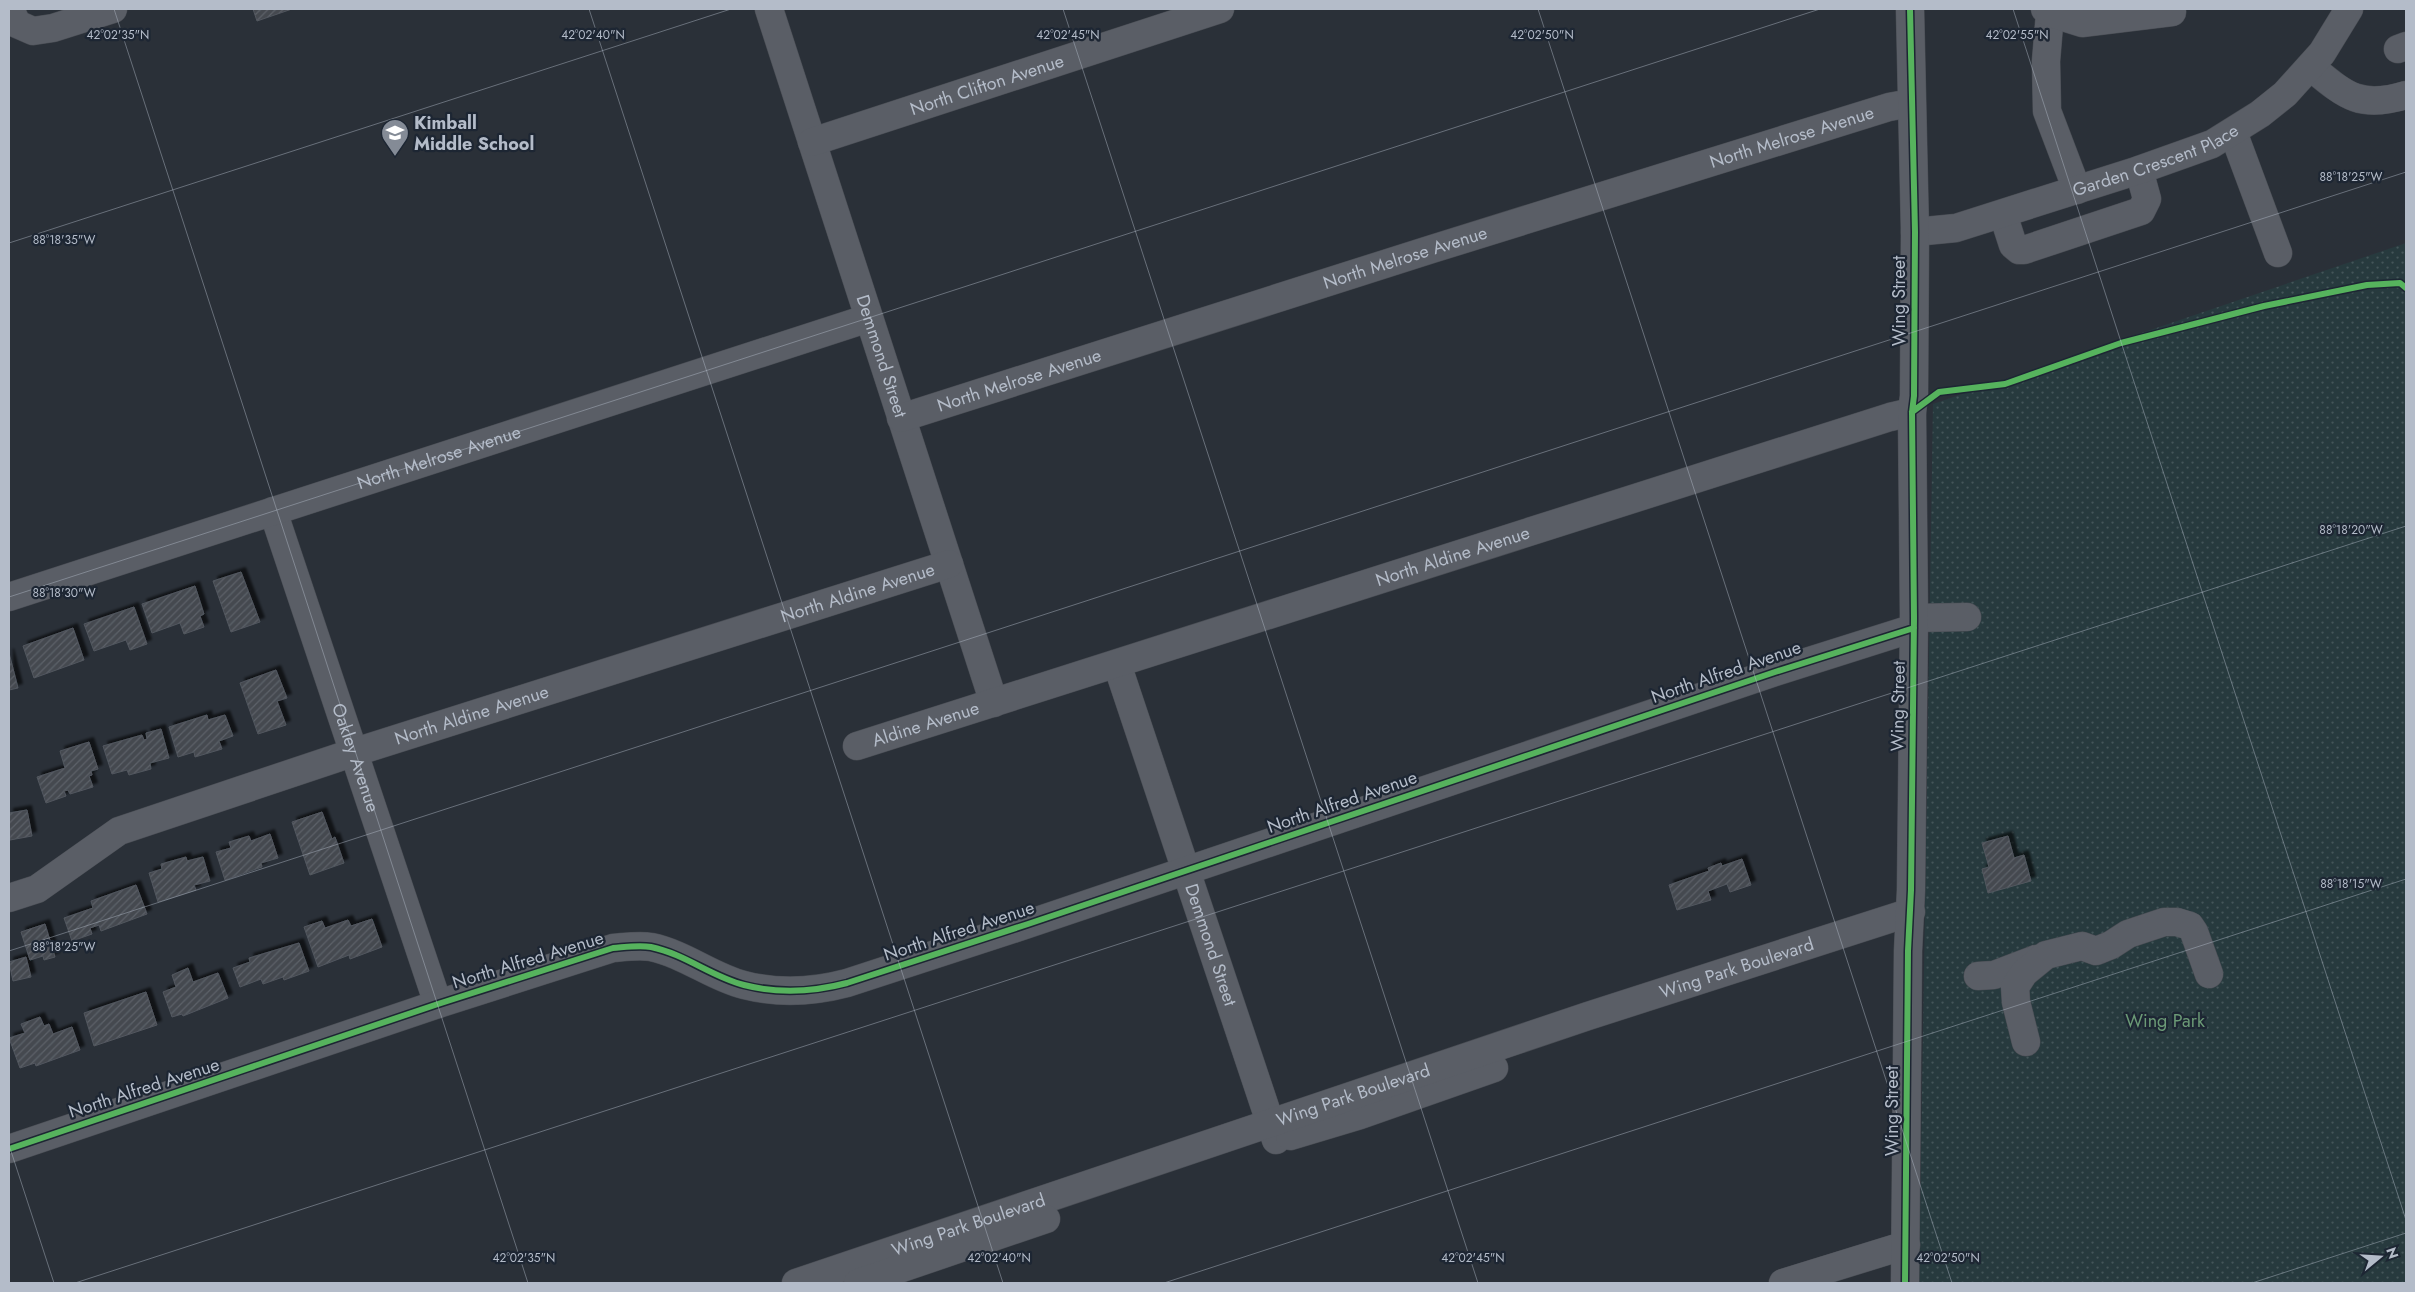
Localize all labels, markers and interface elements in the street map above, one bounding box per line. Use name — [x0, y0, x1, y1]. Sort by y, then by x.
text: 42°02'35"N — [87, 26, 149, 44]
text: 42°02'40"N — [561, 26, 625, 44]
text: 42°02'45"N — [1036, 26, 1100, 44]
text: 42°02'50"N — [1510, 26, 1574, 44]
text: 42°02'55"N — [1985, 26, 2049, 44]
street label: North Clifton Avenue — [907, 48, 1067, 122]
street label: North Melrose Avenue — [1706, 99, 1877, 175]
place label: Kimball Middle School — [414, 110, 534, 157]
school or university icon: Kimball Middle School — [380, 118, 410, 157]
street label: Garden Crescent Place — [2069, 118, 2244, 203]
text: 88°18'25"W — [2320, 168, 2383, 186]
street label: North Melrose Avenue — [1320, 220, 1491, 296]
text: 88°18'35"W — [33, 231, 95, 249]
street label: Wing Street — [1886, 255, 1912, 346]
street label: Demmond Street — [850, 292, 914, 422]
street label: North Melrose Avenue — [934, 342, 1105, 419]
street label: North Melrose Avenue — [354, 419, 524, 496]
street label: North Aldine Avenue — [1372, 520, 1533, 593]
text: 88°18'20"W — [2319, 521, 2383, 539]
street label: North Aldine Avenue — [777, 556, 938, 630]
text: 88°18'30"W — [32, 584, 96, 602]
street label: North Alfred Avenue — [1647, 634, 1805, 710]
street label: Wing Street — [1884, 660, 1912, 752]
street label: North Aldine Avenue — [391, 679, 552, 752]
street label: Aldine Avenue — [869, 695, 983, 753]
street label: Oakley Avenue — [325, 700, 386, 815]
street label: North Alfred Avenue — [1263, 764, 1421, 840]
text: 88°18'15"W — [2320, 875, 2382, 893]
street label: Demmond Street — [1178, 880, 1244, 1010]
street label: North Alfred Avenue — [880, 894, 1038, 968]
street label: North Alfred Avenue — [449, 925, 607, 995]
street label: Wing Park Boulevard — [1656, 931, 1817, 1005]
text: 88°18'25"W — [33, 938, 96, 956]
park label: Wing Park — [2125, 1008, 2205, 1034]
street label: North Alfred Avenue — [65, 1051, 223, 1125]
street label: Wing Park Boulevard — [1273, 1057, 1433, 1133]
street label: Wing Street — [1879, 1065, 1905, 1156]
street label: Wing Park Boulevard — [888, 1187, 1049, 1263]
north arrow — [2355, 1232, 2405, 1282]
text: N — [2381, 1245, 2404, 1261]
text: 42°02'35"N — [493, 1249, 555, 1267]
text: 42°02'40"N — [967, 1249, 1031, 1267]
text: 42°02'45"N — [1441, 1249, 1505, 1267]
text: 42°02'50"N — [1916, 1249, 1980, 1267]

